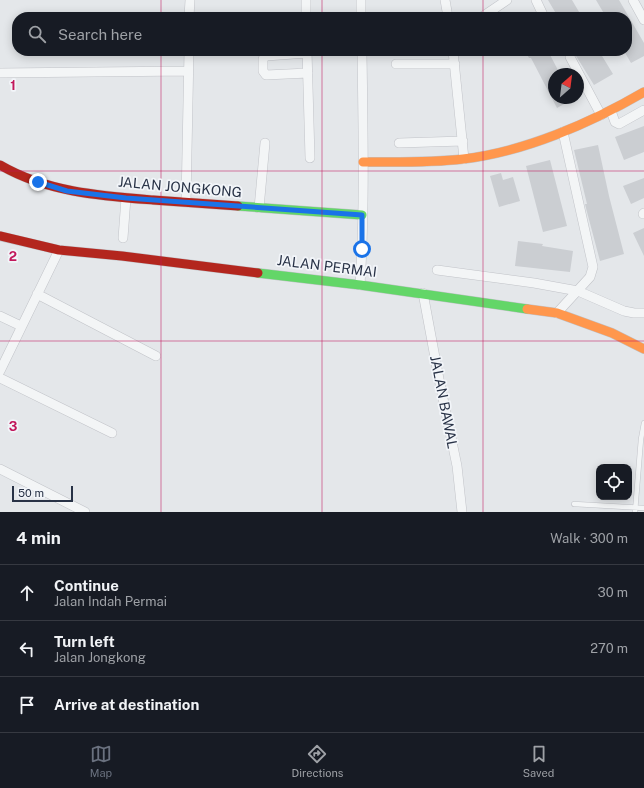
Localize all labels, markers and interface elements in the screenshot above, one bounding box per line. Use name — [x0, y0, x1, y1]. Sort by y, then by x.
search box — [12, 12, 632, 56]
icon: search — [26, 23, 48, 45]
text: Search here — [58, 26, 142, 43]
north arrow — [548, 68, 584, 104]
text: 1 — [10, 78, 16, 93]
route end — [29, 173, 47, 191]
street label: JALAN JONGKONG — [117, 174, 243, 200]
route start — [353, 240, 371, 258]
text: 2 — [9, 249, 17, 264]
street label: JALAN PERMAI — [276, 252, 378, 280]
street label: JALAN BAWAL — [427, 354, 461, 450]
text: 3 — [9, 419, 18, 434]
map controls — [596, 464, 632, 500]
button: locate — [596, 464, 632, 500]
scale bar — [12, 484, 73, 503]
text: 50 m — [18, 487, 44, 499]
text: 4 min — [16, 528, 61, 548]
text: Walk · 300 m — [550, 531, 628, 546]
text: Continue — [54, 577, 119, 594]
icon: ahead — [16, 582, 38, 604]
text: 30 m — [598, 585, 628, 600]
text: Jalan Indah Permai — [54, 594, 167, 609]
text: Turn left — [54, 633, 115, 650]
icon: left — [16, 638, 38, 660]
text: 270 m — [590, 641, 628, 656]
text: Jalan Jongkong — [54, 650, 146, 665]
icon: arrive — [16, 694, 38, 716]
text: Arrive at destination — [54, 696, 199, 713]
tab: Map — [90, 743, 112, 779]
tab: Directions — [292, 743, 343, 779]
tab: Saved — [523, 743, 554, 779]

